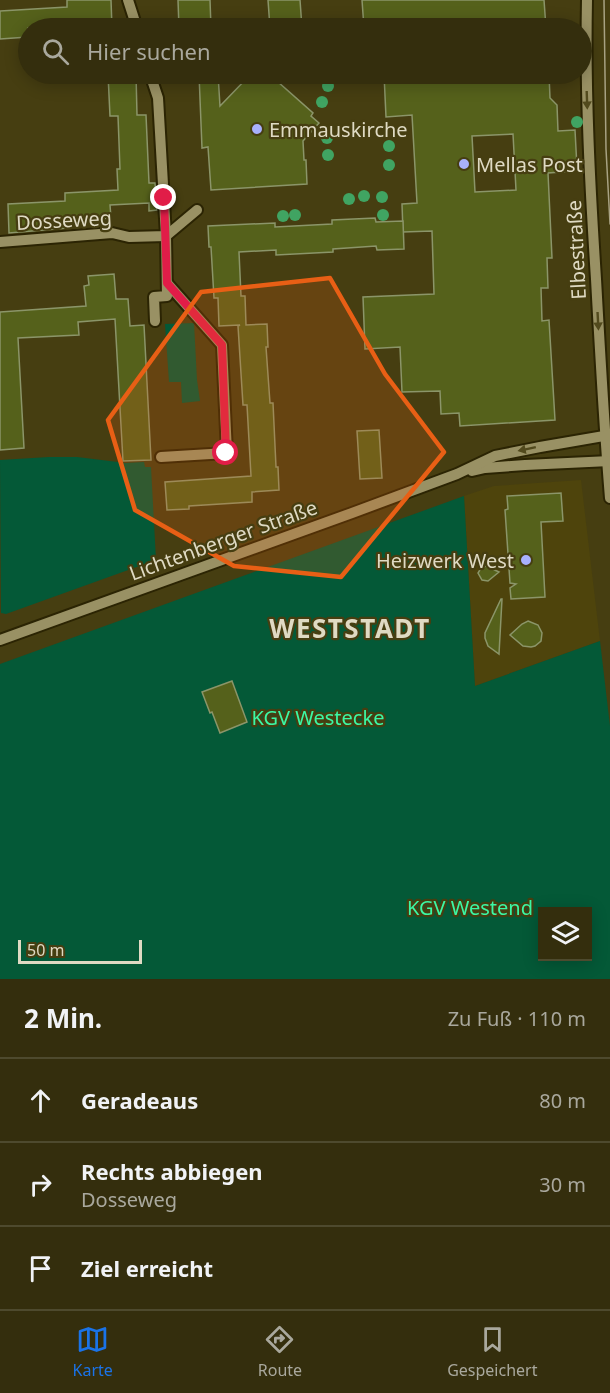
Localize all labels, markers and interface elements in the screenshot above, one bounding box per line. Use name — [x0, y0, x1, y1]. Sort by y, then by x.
search box — [18, 18, 592, 84]
icon: search — [39, 35, 72, 68]
text: Hier suchen — [87, 36, 211, 66]
one-way arrow — [583, 91, 592, 110]
place label: Emmauskirche — [269, 116, 408, 143]
marker: Emmauskirche — [250, 122, 264, 136]
place label: Mellas Post — [476, 151, 583, 178]
marker: Mellas Post — [457, 157, 471, 171]
route end — [150, 184, 176, 210]
street label: Elbestraße — [560, 200, 592, 300]
street label: Dosseweg — [15, 204, 113, 236]
one-way arrow — [593, 312, 603, 331]
route start — [212, 439, 238, 465]
one-way arrow — [518, 445, 536, 455]
street label: Lichtenberger Straße — [125, 493, 321, 587]
place label: Heizwerk West — [376, 547, 514, 574]
marker: Heizwerk West — [519, 553, 533, 567]
district label: WESTSTADT — [269, 610, 431, 646]
park label: KGV Westecke — [252, 704, 384, 731]
park label: KGV Westend — [407, 894, 533, 921]
map controls — [538, 907, 592, 961]
button: layers — [538, 907, 592, 961]
scale bar — [18, 937, 142, 964]
text: 50 m — [27, 939, 64, 961]
text: 2 Min. — [24, 1000, 102, 1036]
text: Zu Fuß · 110 m — [448, 1005, 586, 1032]
icon: ahead — [24, 1084, 57, 1117]
text: Geradeaus — [81, 1085, 198, 1115]
text: 80 m — [539, 1087, 586, 1114]
text: Rechts abbiegen — [81, 1156, 263, 1186]
icon: right — [24, 1168, 57, 1201]
text: 30 m — [539, 1171, 586, 1198]
text: Dosseweg — [81, 1186, 177, 1213]
icon: arrive — [24, 1252, 57, 1285]
text: Ziel erreicht — [81, 1253, 213, 1283]
tab: Karte — [73, 1323, 113, 1381]
tab: Route — [258, 1323, 302, 1381]
tab: Gespeichert — [447, 1323, 537, 1381]

